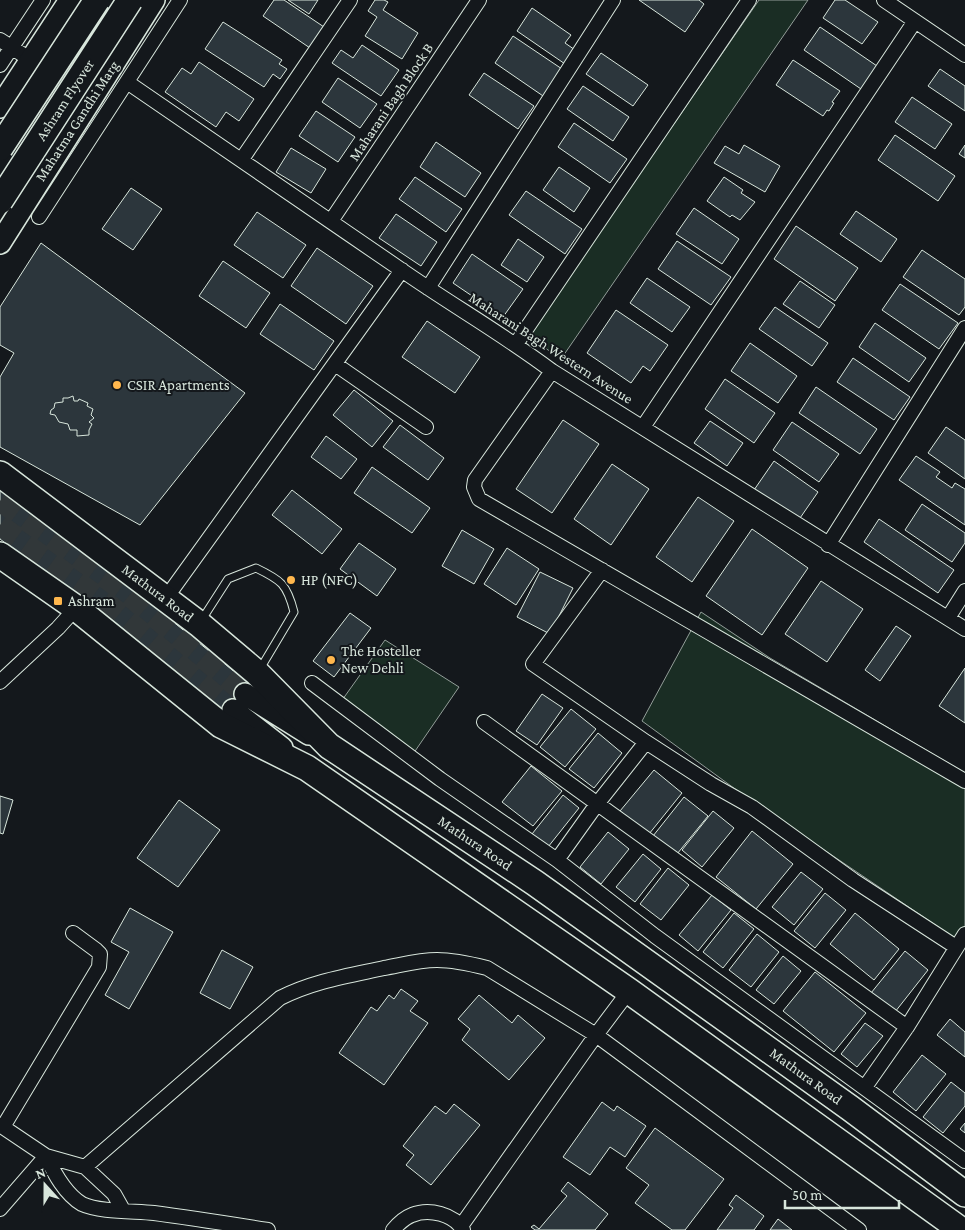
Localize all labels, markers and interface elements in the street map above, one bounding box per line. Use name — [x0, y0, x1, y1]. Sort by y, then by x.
street label: Maharani Bagh Block B — [346, 40, 437, 164]
street label: Ashram Flyover — [33, 56, 98, 144]
street label: Mahatma Gandhi Marg — [32, 58, 123, 185]
street label: Maharani Bagh Western Avenue — [466, 289, 636, 408]
place label: CSIR Apartments — [127, 377, 230, 394]
marker: CSIR Apartments — [111, 379, 123, 391]
street label: Mathura Road — [119, 561, 197, 625]
place label: HP (NFC) — [301, 572, 358, 589]
marker: HP (NFC) — [285, 574, 297, 586]
place label: Ashram — [68, 593, 115, 609]
marker: Ashram — [52, 595, 64, 607]
place label: The Hosteller New Dehli — [341, 643, 422, 676]
marker: The Hosteller New Dehli — [325, 654, 337, 666]
street label: Mathura Road — [435, 812, 515, 874]
street label: Mathura Road — [767, 1044, 845, 1108]
north arrow — [20, 1160, 70, 1210]
text: N — [33, 1164, 48, 1182]
scale bar — [785, 1178, 899, 1210]
text: 50 m — [792, 1187, 822, 1203]

